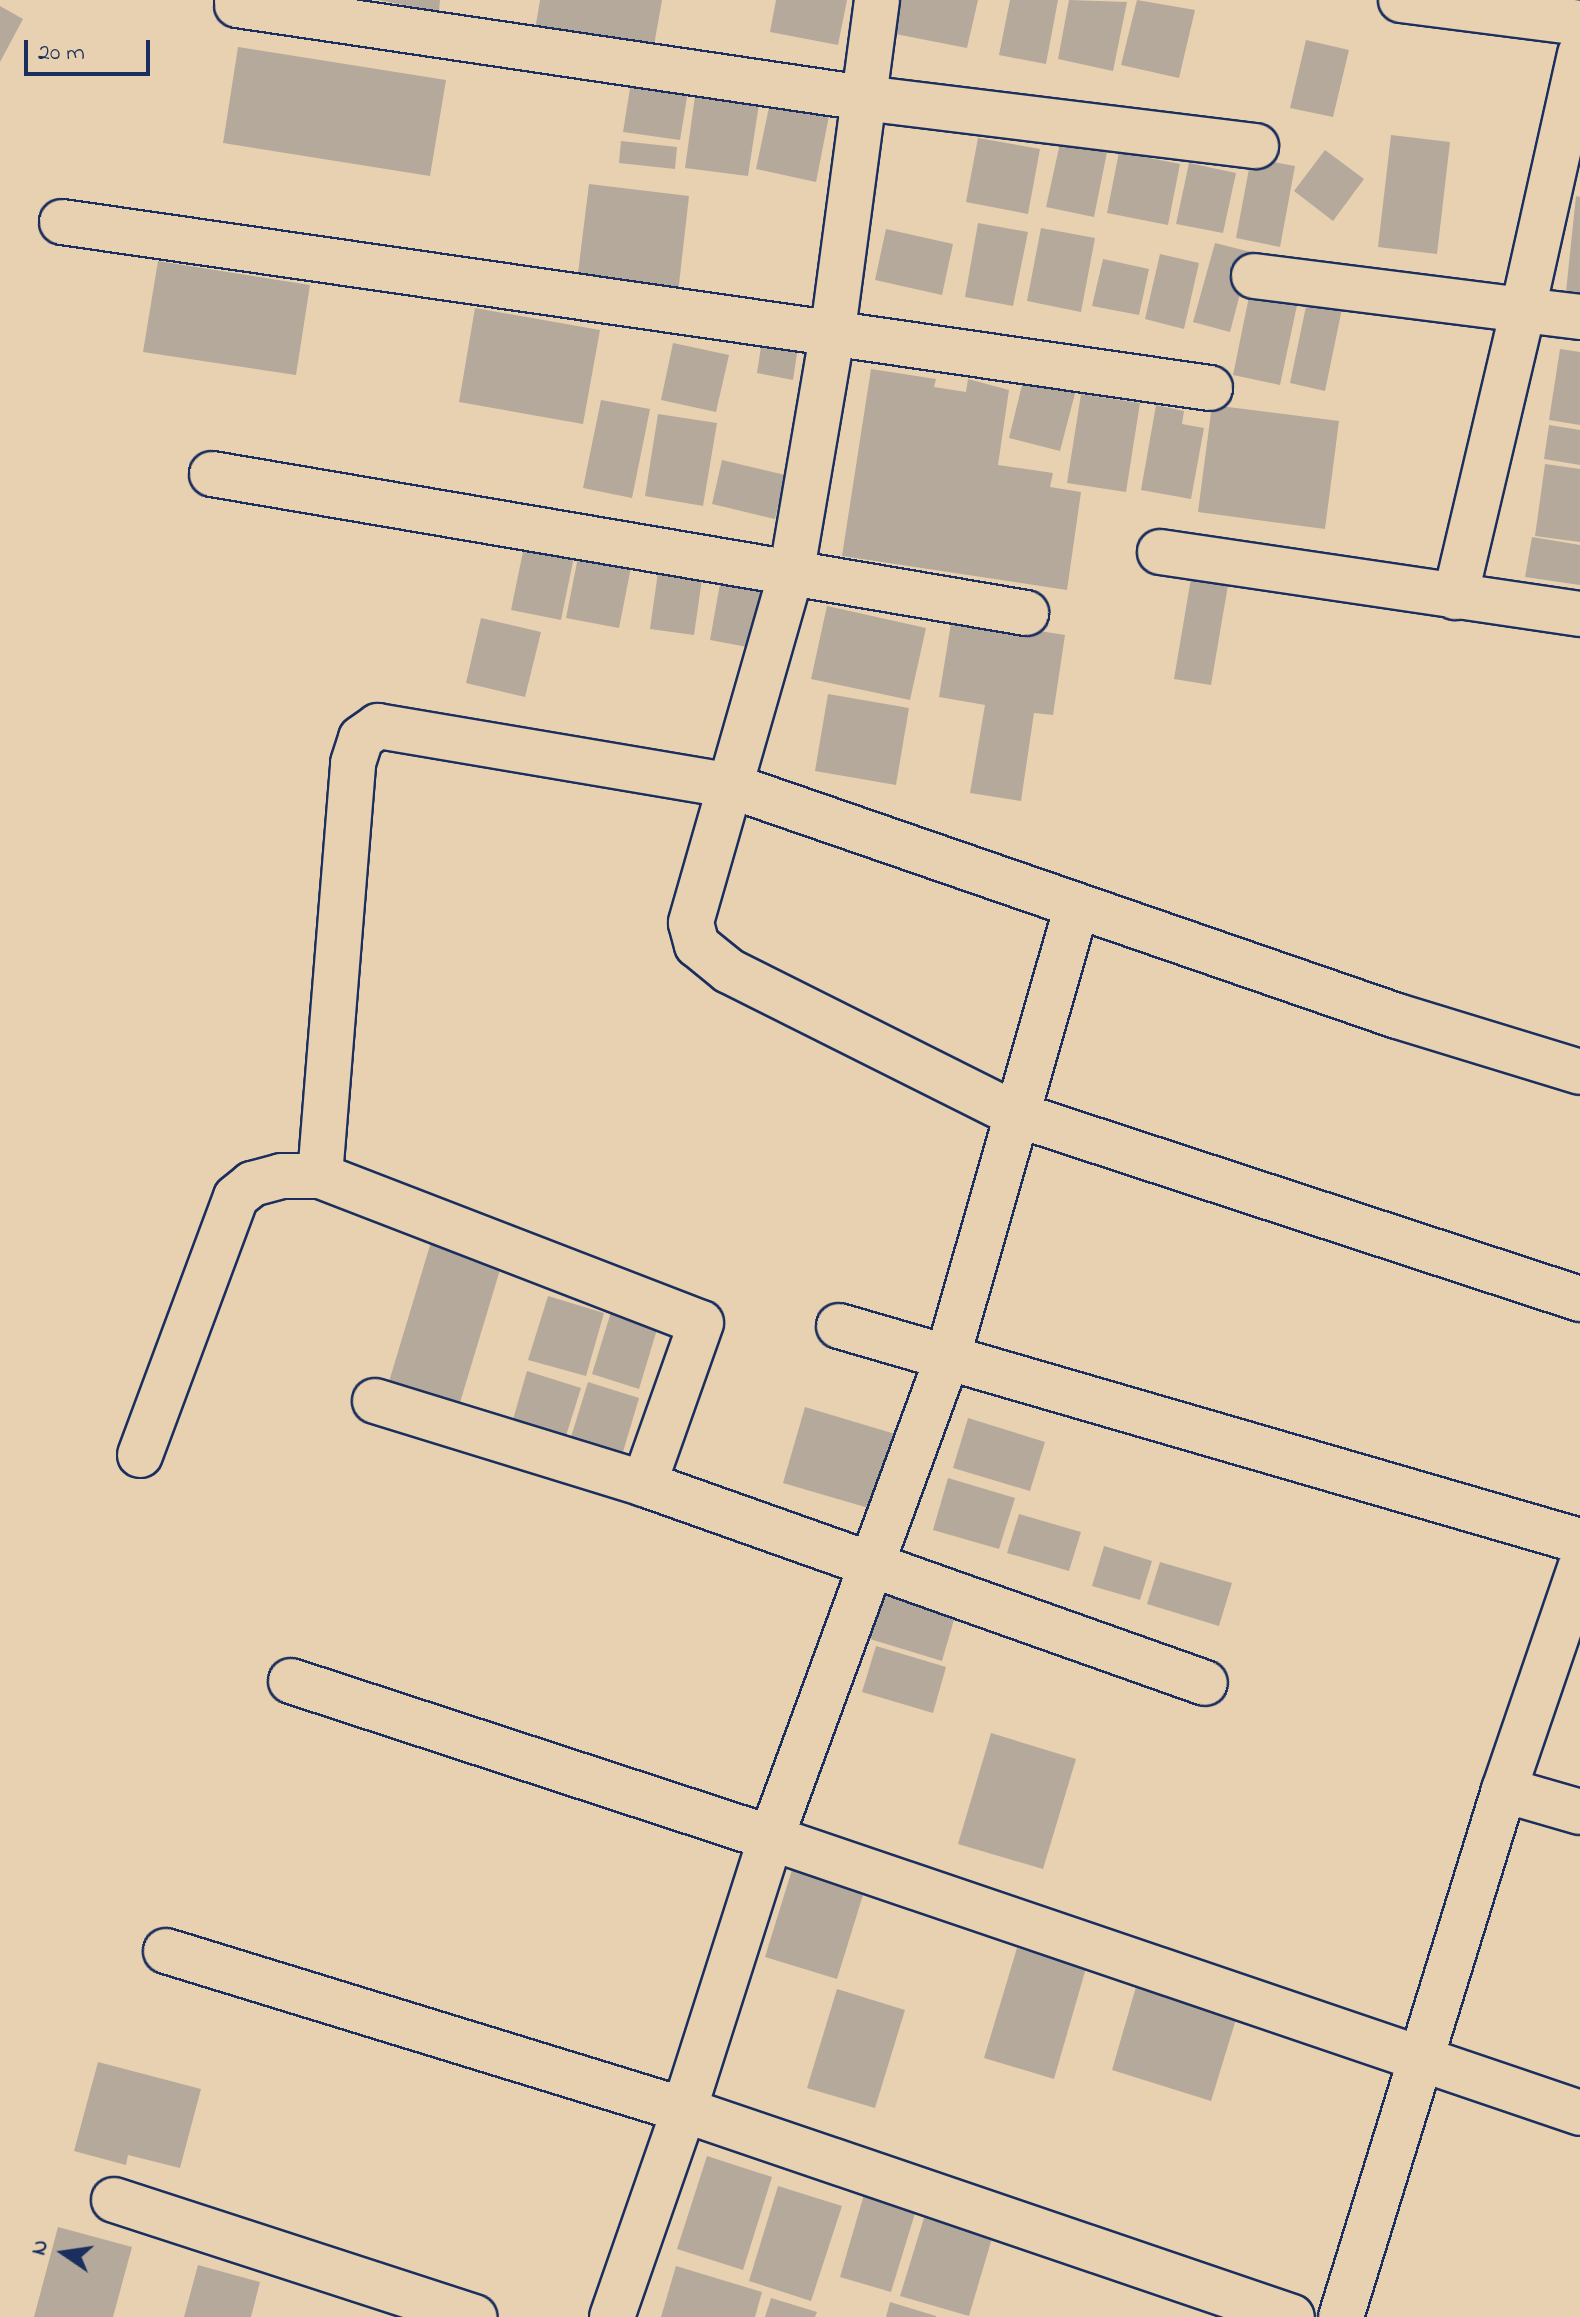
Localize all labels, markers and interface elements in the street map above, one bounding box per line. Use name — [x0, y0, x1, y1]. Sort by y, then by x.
scale bar — [28, 24, 154, 74]
text: 20 m — [38, 36, 85, 71]
north arrow — [24, 2213, 104, 2293]
text: N — [23, 2237, 58, 2258]

